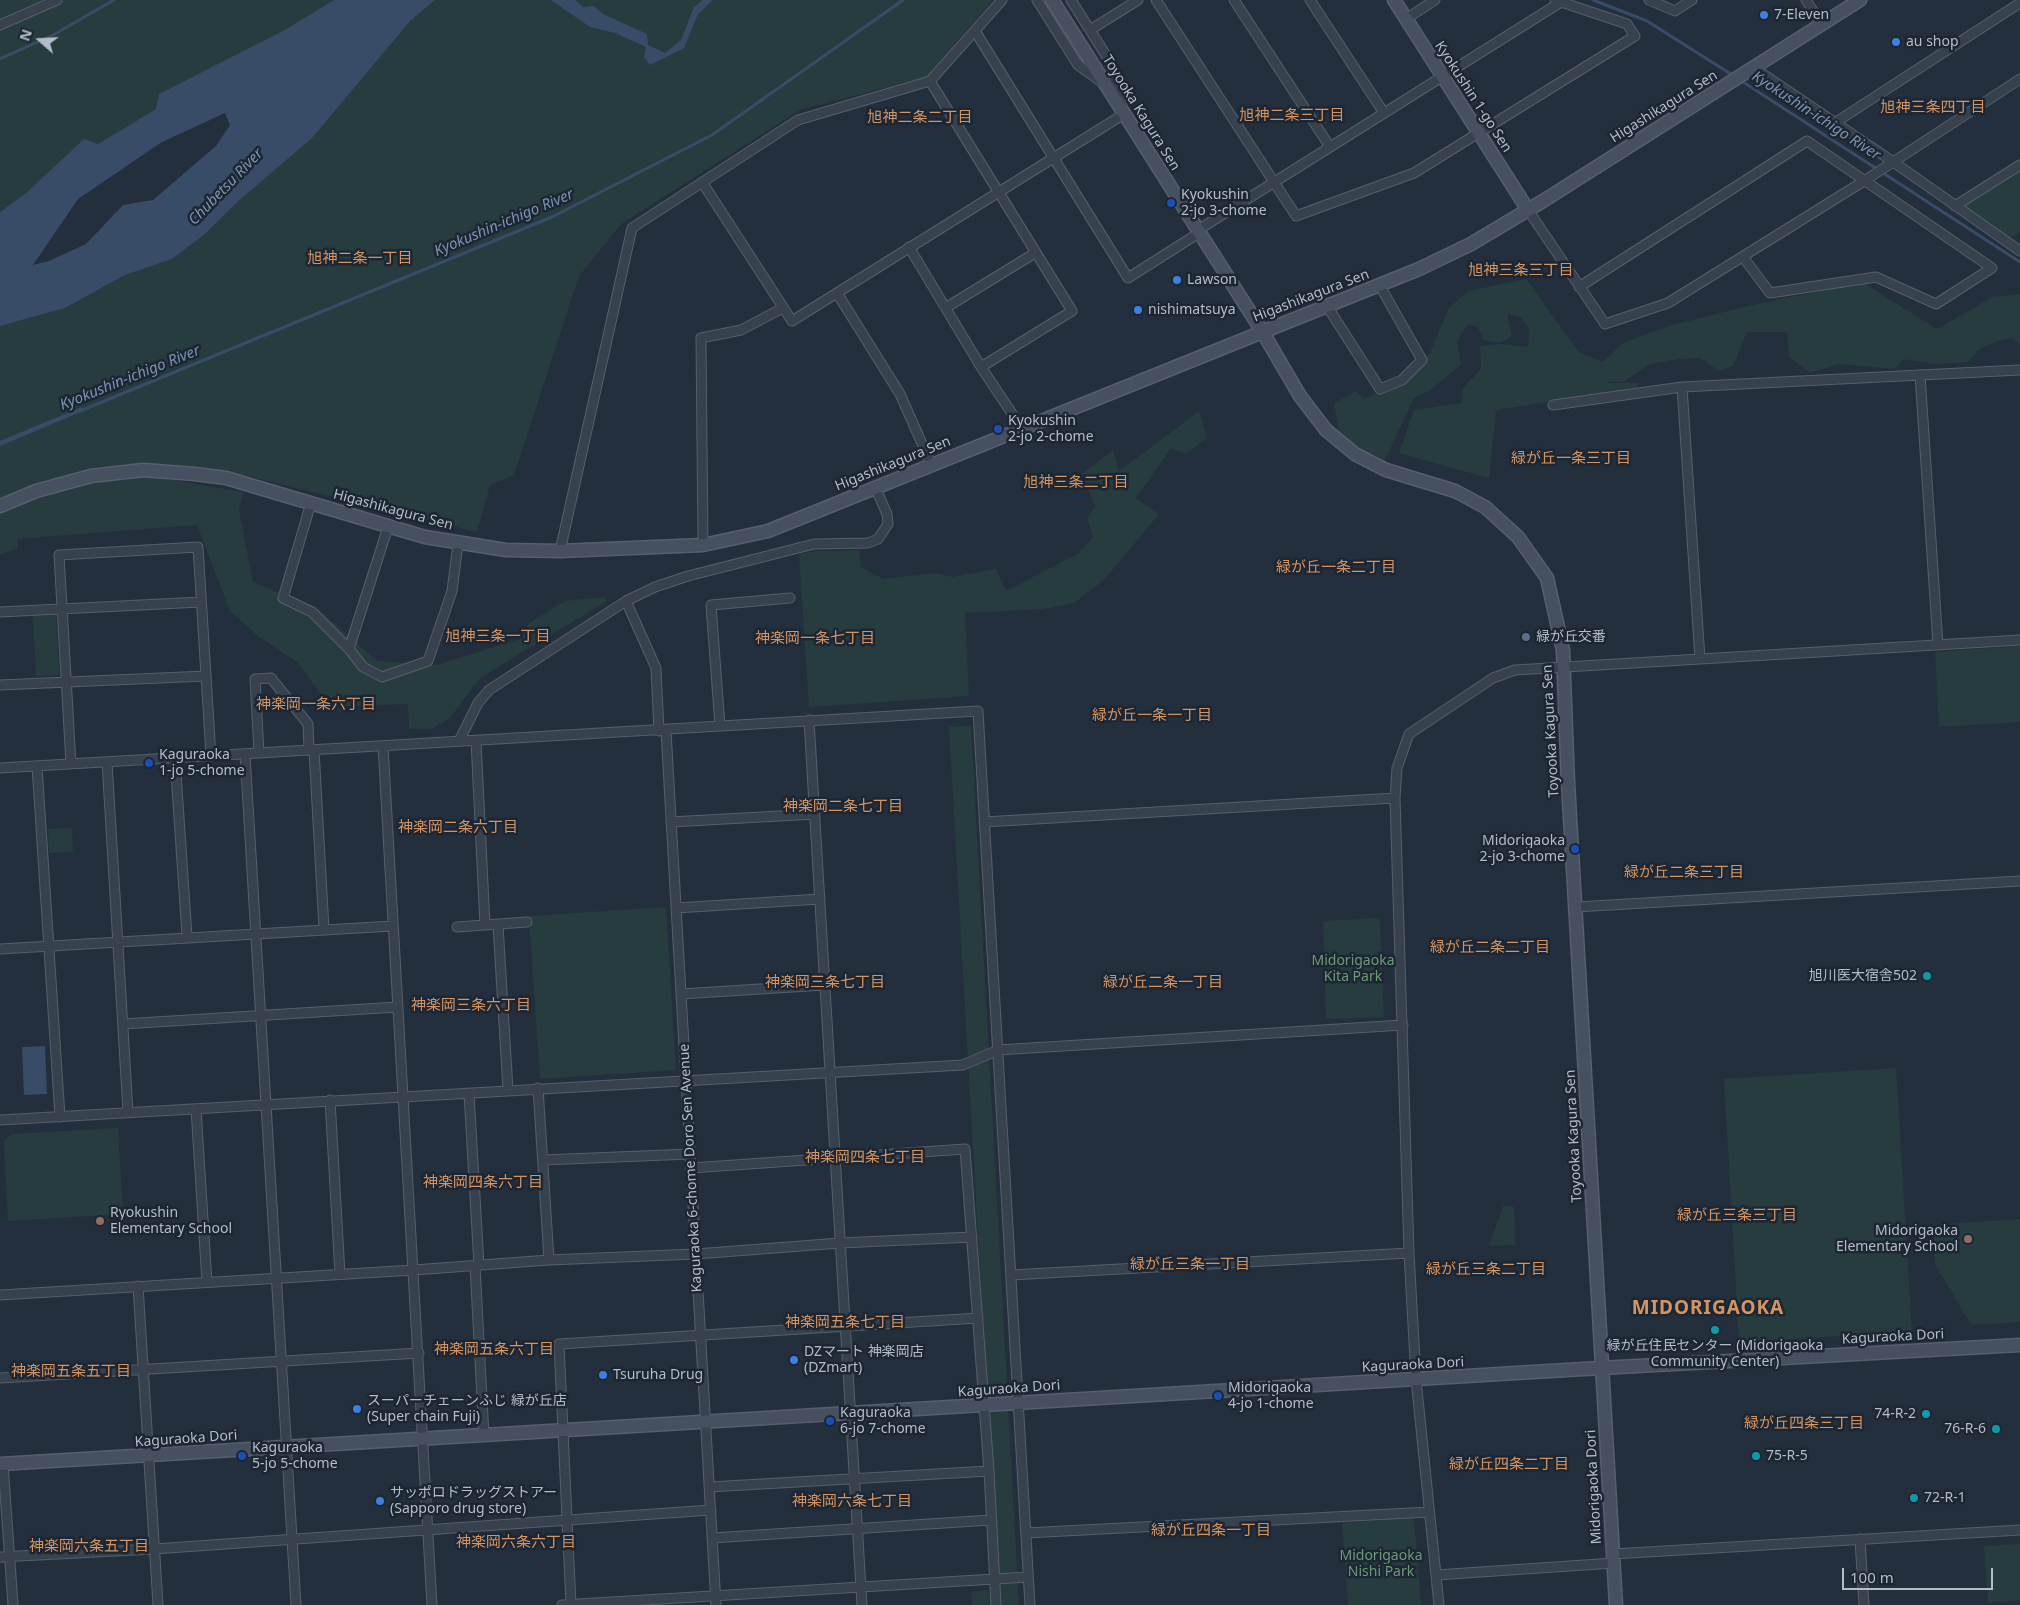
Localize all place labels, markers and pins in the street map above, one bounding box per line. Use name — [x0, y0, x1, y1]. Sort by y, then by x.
place label: 7-Eleven — [1774, 7, 1829, 23]
marker: 7-Eleven — [1758, 9, 1770, 21]
place label: au shop — [1906, 34, 1959, 50]
marker: au shop — [1890, 36, 1902, 48]
place label: Kyokushin 2-jo 3-chome — [1181, 187, 1267, 220]
marker: Kyokushin 2-jo 3-chome — [1165, 197, 1177, 209]
place label: Lawson — [1187, 272, 1237, 288]
marker: Lawson — [1171, 274, 1183, 286]
place label: nishimatsuya — [1148, 302, 1236, 318]
marker: nishimatsuya — [1132, 304, 1144, 316]
place label: Kyokushin 2-jo 2-chome — [1008, 413, 1094, 446]
marker: Kyokushin 2-jo 2-chome — [992, 423, 1004, 435]
place label: 緑が丘交番 — [1536, 629, 1606, 645]
marker: 緑が丘交番 — [1520, 631, 1532, 643]
place label: Kaguraoka 1-jo 5-chome — [159, 747, 245, 780]
marker: Kaguraoka 1-jo 5-chome — [143, 757, 155, 769]
place label: Midorigaoka 2-jo 3-chome — [1479, 833, 1565, 866]
marker: Midorigaoka 2-jo 3-chome — [1569, 843, 1581, 855]
place label: 旭川医大宿舎502 — [1809, 968, 1917, 984]
marker: 旭川医大宿舎502 — [1921, 970, 1933, 982]
place label: Ryokushin Elementary School — [110, 1205, 232, 1238]
marker: Ryokushin Elementary School — [94, 1215, 106, 1227]
place label: Midorigaoka Elementary School — [1836, 1223, 1958, 1256]
marker: Midorigaoka Elementary School — [1962, 1233, 1974, 1245]
marker: 緑が丘住民センター (Midorigaoka Community Center) — [1709, 1324, 1721, 1336]
place label: 緑が丘住民センター (Midorigaoka Community Center) — [1607, 1338, 1823, 1370]
place label: DZマート 神楽岡店 (DZmart) — [804, 1344, 924, 1376]
marker: DZマート 神楽岡店 (DZmart) — [788, 1354, 800, 1366]
place label: Tsuruha Drug — [613, 1367, 703, 1383]
marker: Tsuruha Drug — [597, 1369, 609, 1381]
place label: Midorigaoka 4-jo 1-chome — [1228, 1380, 1314, 1412]
marker: Midorigaoka 4-jo 1-chome — [1212, 1390, 1224, 1402]
place label: スーパーチェーンふじ 緑が丘店 (Super chain Fuji) — [367, 1393, 567, 1425]
marker: スーパーチェーンふじ 緑が丘店 (Super chain Fuji) — [351, 1403, 363, 1415]
place label: Kaguraoka 6-jo 7-chome — [840, 1405, 926, 1438]
place label: 74-R-2 — [1874, 1406, 1916, 1422]
marker: 74-R-2 — [1920, 1408, 1932, 1420]
marker: Kaguraoka 6-jo 7-chome — [824, 1415, 836, 1427]
place label: 76-R-6 — [1944, 1421, 1986, 1437]
marker: 76-R-6 — [1990, 1423, 2002, 1435]
place label: Kaguraoka 5-jo 5-chome — [252, 1440, 338, 1472]
place label: 75-R-5 — [1766, 1448, 1808, 1464]
marker: Kaguraoka 5-jo 5-chome — [236, 1450, 248, 1462]
marker: 75-R-5 — [1750, 1450, 1762, 1462]
place label: サッポロドラッグストアー (Sapporo drug store) — [390, 1485, 557, 1518]
place label: 72-R-1 — [1924, 1490, 1966, 1506]
marker: 72-R-1 — [1908, 1492, 1920, 1504]
marker: サッポロドラッグストアー (Sapporo drug store) — [374, 1495, 386, 1507]

